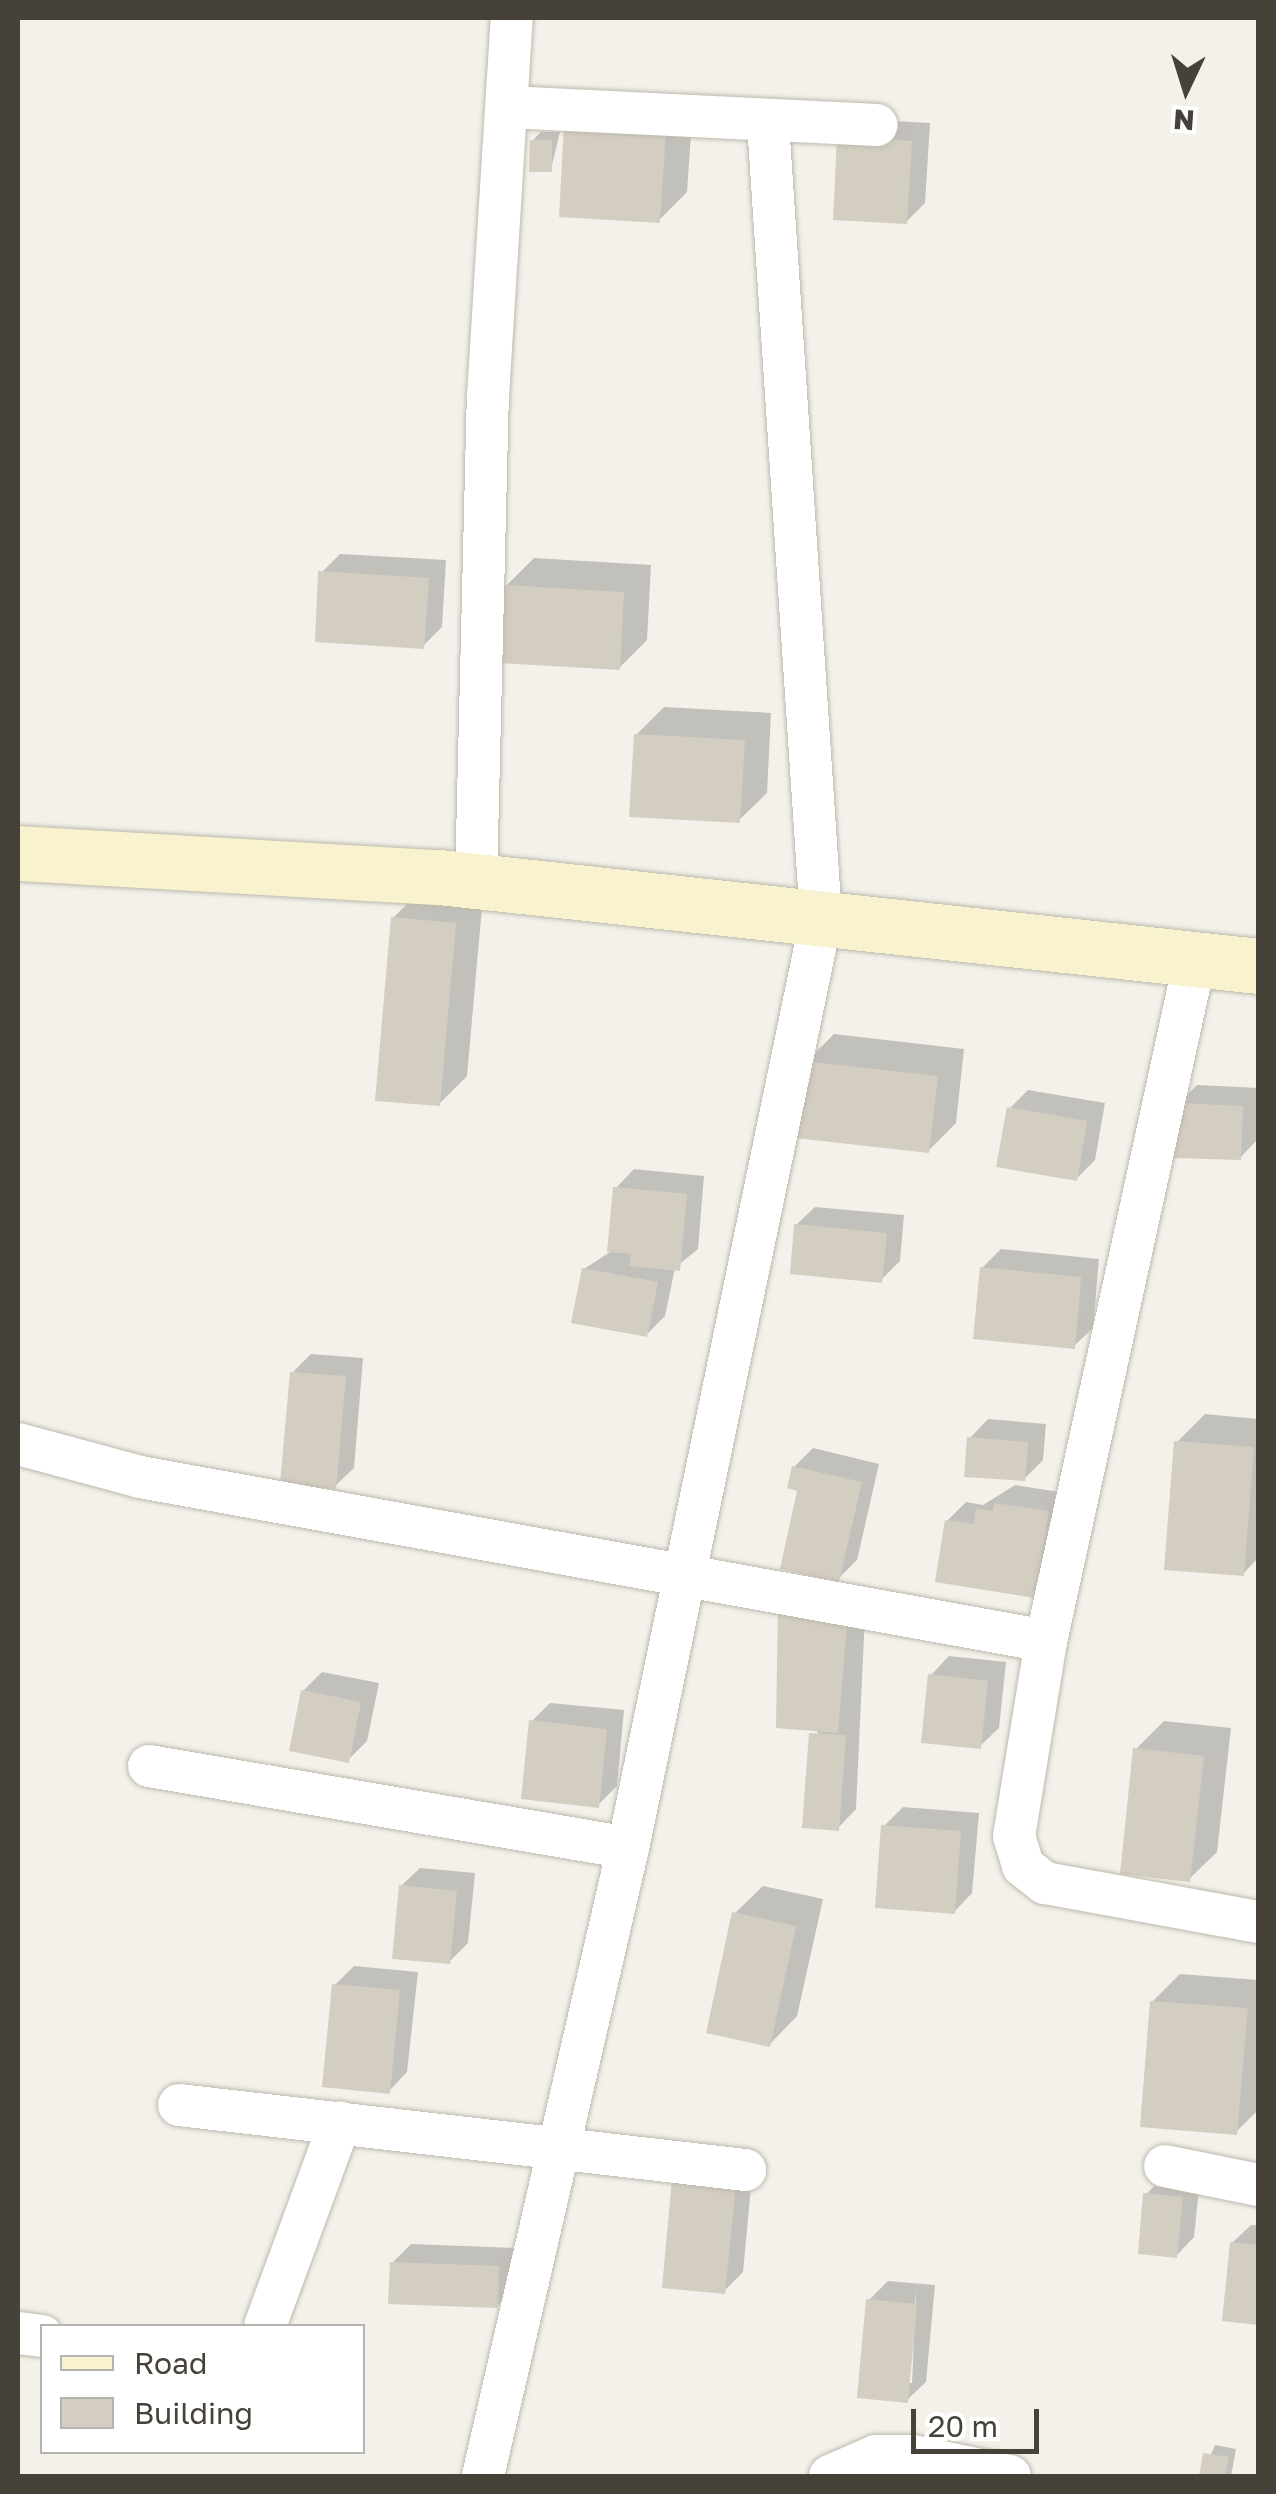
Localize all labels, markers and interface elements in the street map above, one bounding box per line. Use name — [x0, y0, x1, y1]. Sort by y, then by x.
north arrow — [1136, 40, 1236, 140]
text: N — [1172, 103, 1196, 138]
legend — [40, 2324, 365, 2454]
text: Road — [134, 2345, 208, 2381]
scale bar — [916, 2389, 1044, 2451]
text: Building — [134, 2395, 253, 2431]
text: 20 m — [928, 2408, 998, 2444]

